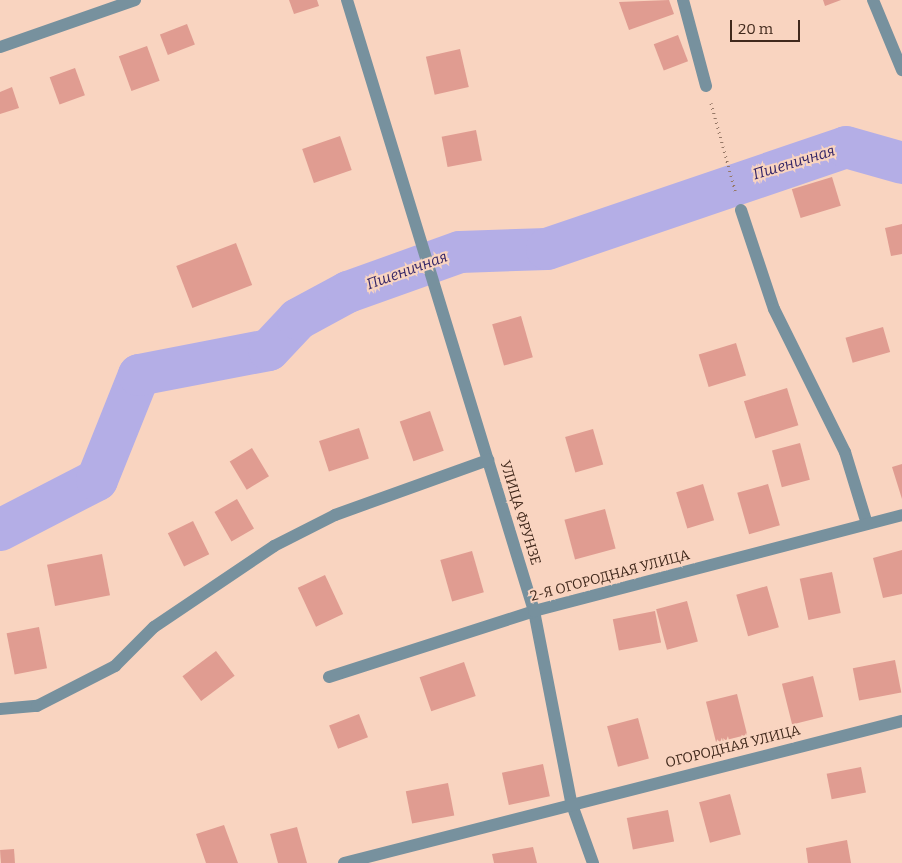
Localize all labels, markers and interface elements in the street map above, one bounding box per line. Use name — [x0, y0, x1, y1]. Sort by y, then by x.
scale bar — [732, 10, 802, 42]
text: 20 m — [738, 20, 773, 38]
water label: Пшеничная — [751, 142, 837, 184]
water label: Пшеничная — [364, 248, 450, 294]
street label: УЛИЦА ФРУНЗЕ — [496, 459, 544, 567]
street label: 2-Я ОГОРОДНАЯ УЛИЦА — [529, 547, 691, 605]
street label: ОГОРОДНАЯ УЛИЦА — [664, 722, 802, 772]

